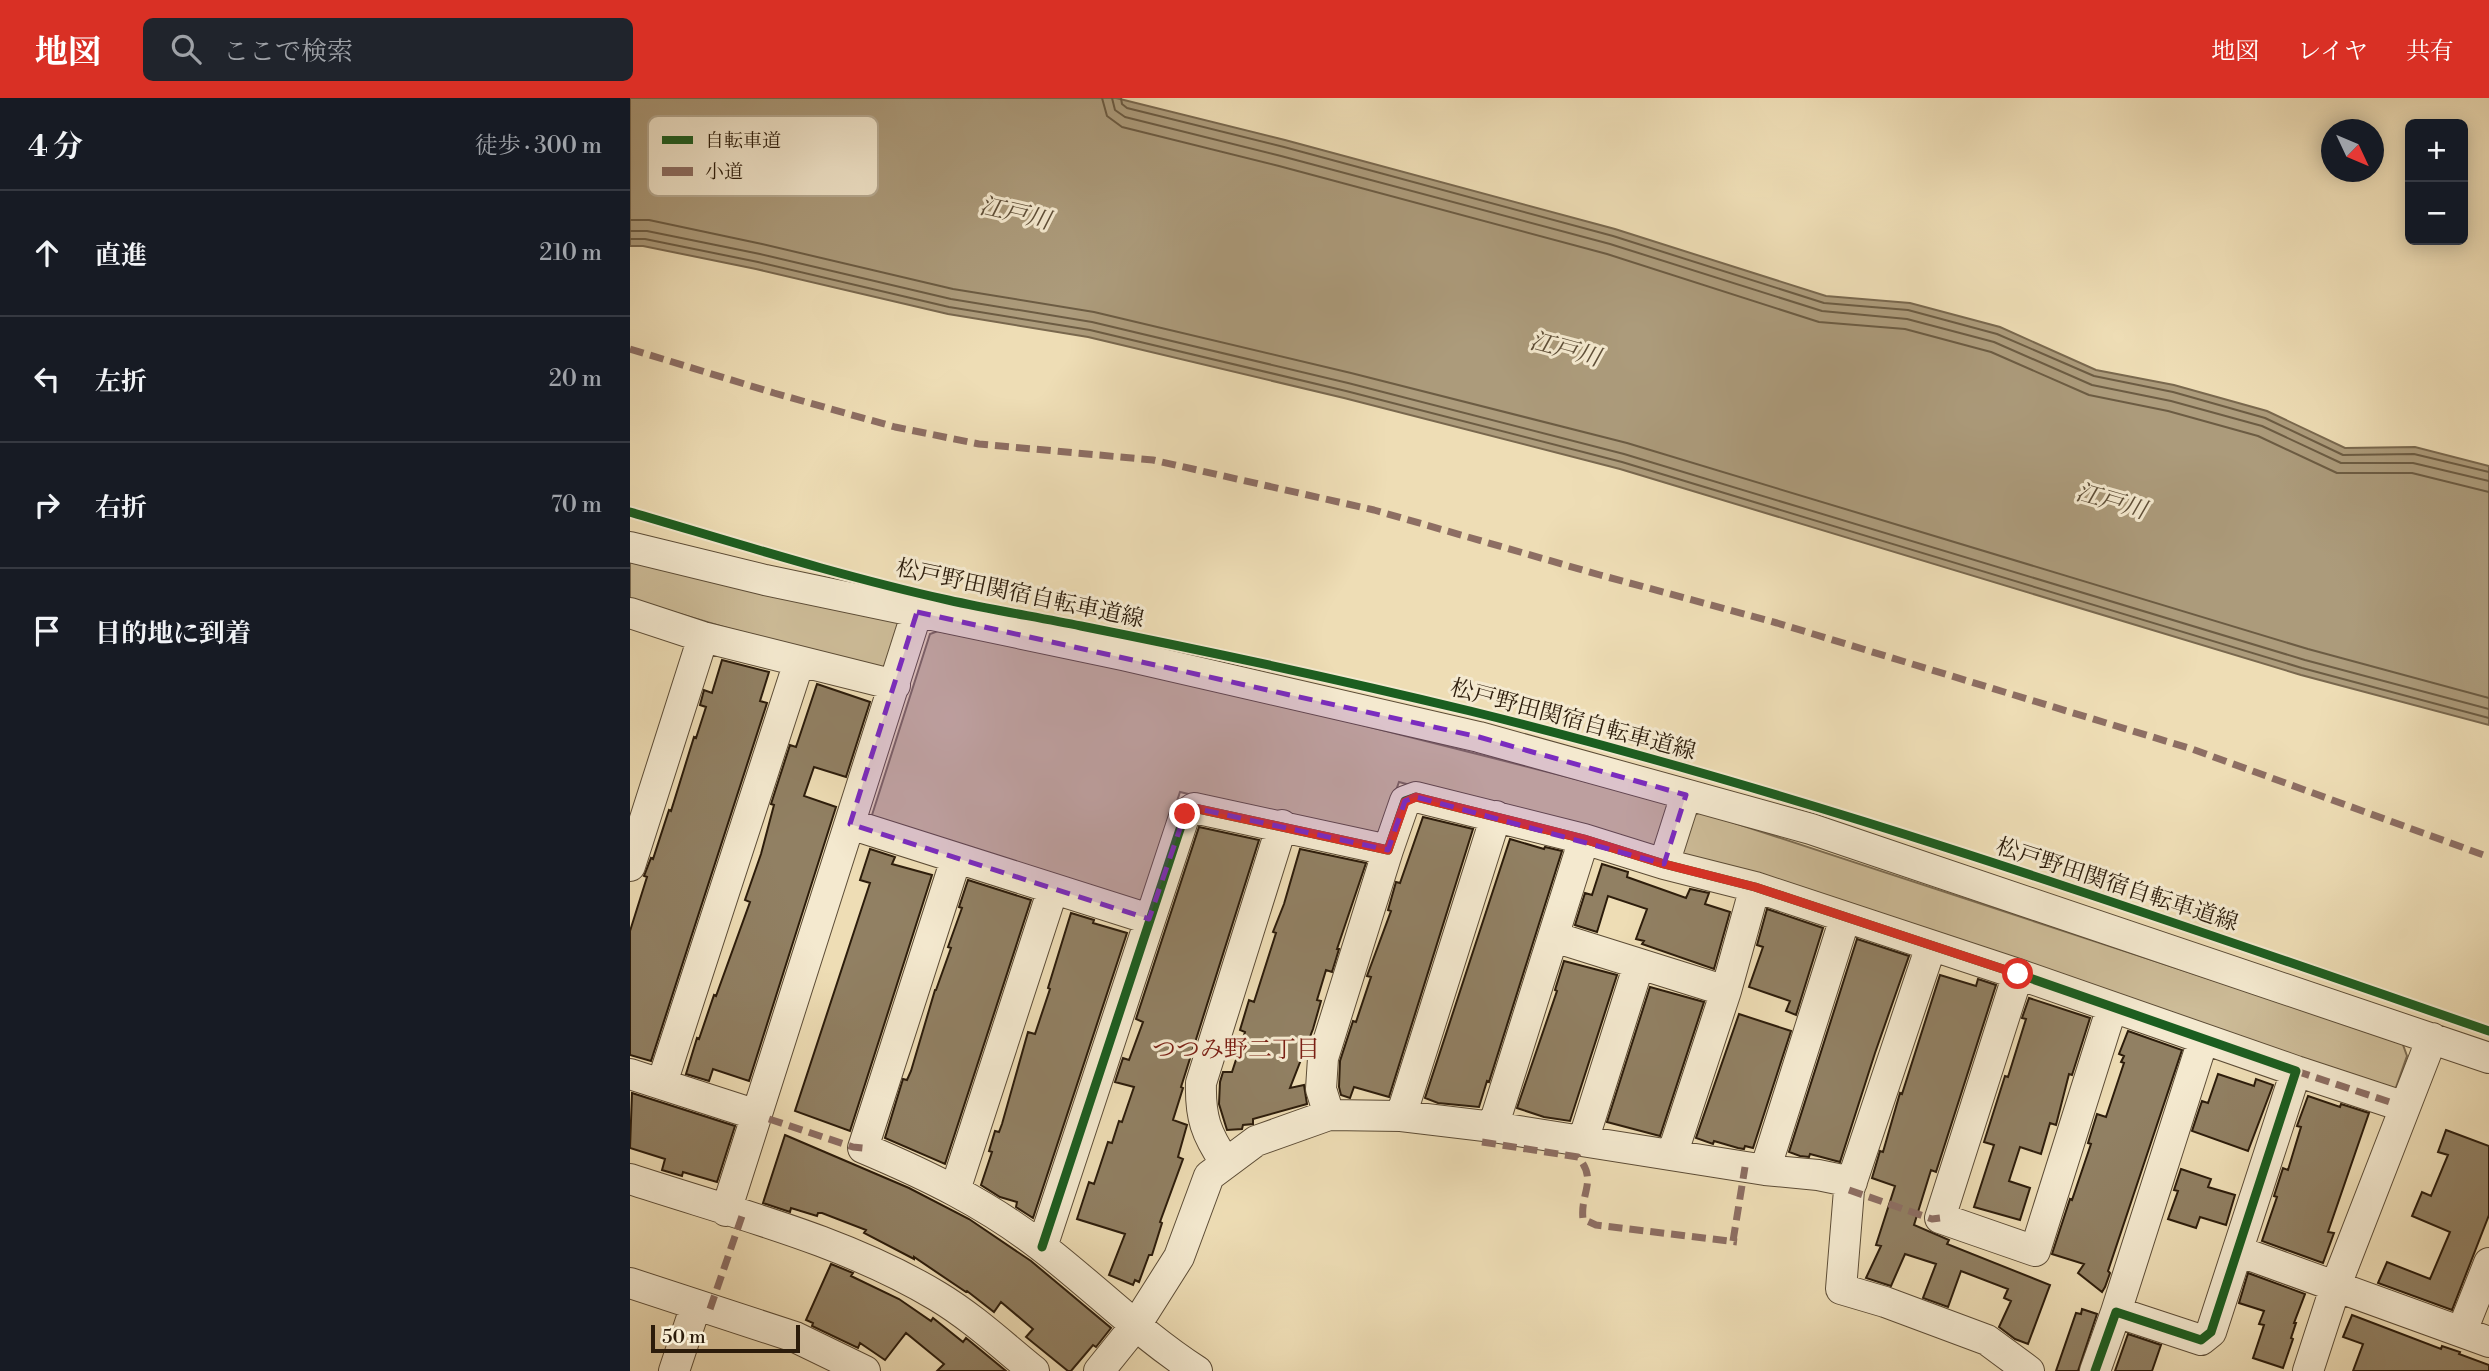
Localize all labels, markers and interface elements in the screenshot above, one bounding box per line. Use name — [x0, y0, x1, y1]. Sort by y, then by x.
search box — [143, 18, 633, 81]
icon: search — [167, 30, 205, 68]
text: 地図 — [35, 33, 101, 74]
text: ここで検索 — [223, 36, 353, 68]
text: 地図 — [2211, 37, 2259, 67]
text: レイヤ — [2297, 37, 2368, 67]
text: 共有 — [2406, 37, 2454, 67]
legend — [648, 116, 878, 196]
north arrow — [2321, 119, 2384, 182]
map controls — [2405, 119, 2468, 245]
button: + — [2405, 119, 2468, 182]
text: 4 分 — [28, 128, 83, 166]
text: 自転車道 — [705, 129, 781, 153]
text: 徒歩 · 300 m — [475, 132, 602, 160]
text: 小道 — [705, 160, 743, 184]
button: − — [2405, 182, 2468, 245]
water label: 江戸川 — [977, 191, 1056, 237]
icon: ahead — [28, 234, 66, 272]
text: 210 m — [539, 239, 602, 267]
text: 直進 — [95, 240, 147, 272]
water label: 江戸川 — [1526, 326, 1607, 375]
icon: left — [28, 360, 66, 398]
text: 20 m — [549, 365, 602, 393]
text: 左折 — [95, 366, 147, 398]
water label: 江戸川 — [2072, 478, 2153, 527]
icon: right — [28, 486, 66, 524]
text: 70 m — [551, 491, 602, 519]
text: 右折 — [95, 492, 147, 524]
street label: 松戸野田関宿自転車道線 — [893, 554, 1147, 634]
icon: arrive — [28, 612, 66, 650]
text: 目的地に到着 — [95, 618, 251, 650]
street label: 松戸野田関宿自転車道線 — [1447, 674, 1699, 766]
route end — [1169, 798, 1200, 829]
street label: 松戸野田関宿自転車道線 — [1992, 833, 2242, 937]
route start — [2002, 958, 2033, 989]
district label: つつみ野二丁目 — [1152, 1035, 1320, 1065]
scale bar — [651, 1322, 800, 1354]
text: 50 m — [662, 1325, 706, 1349]

